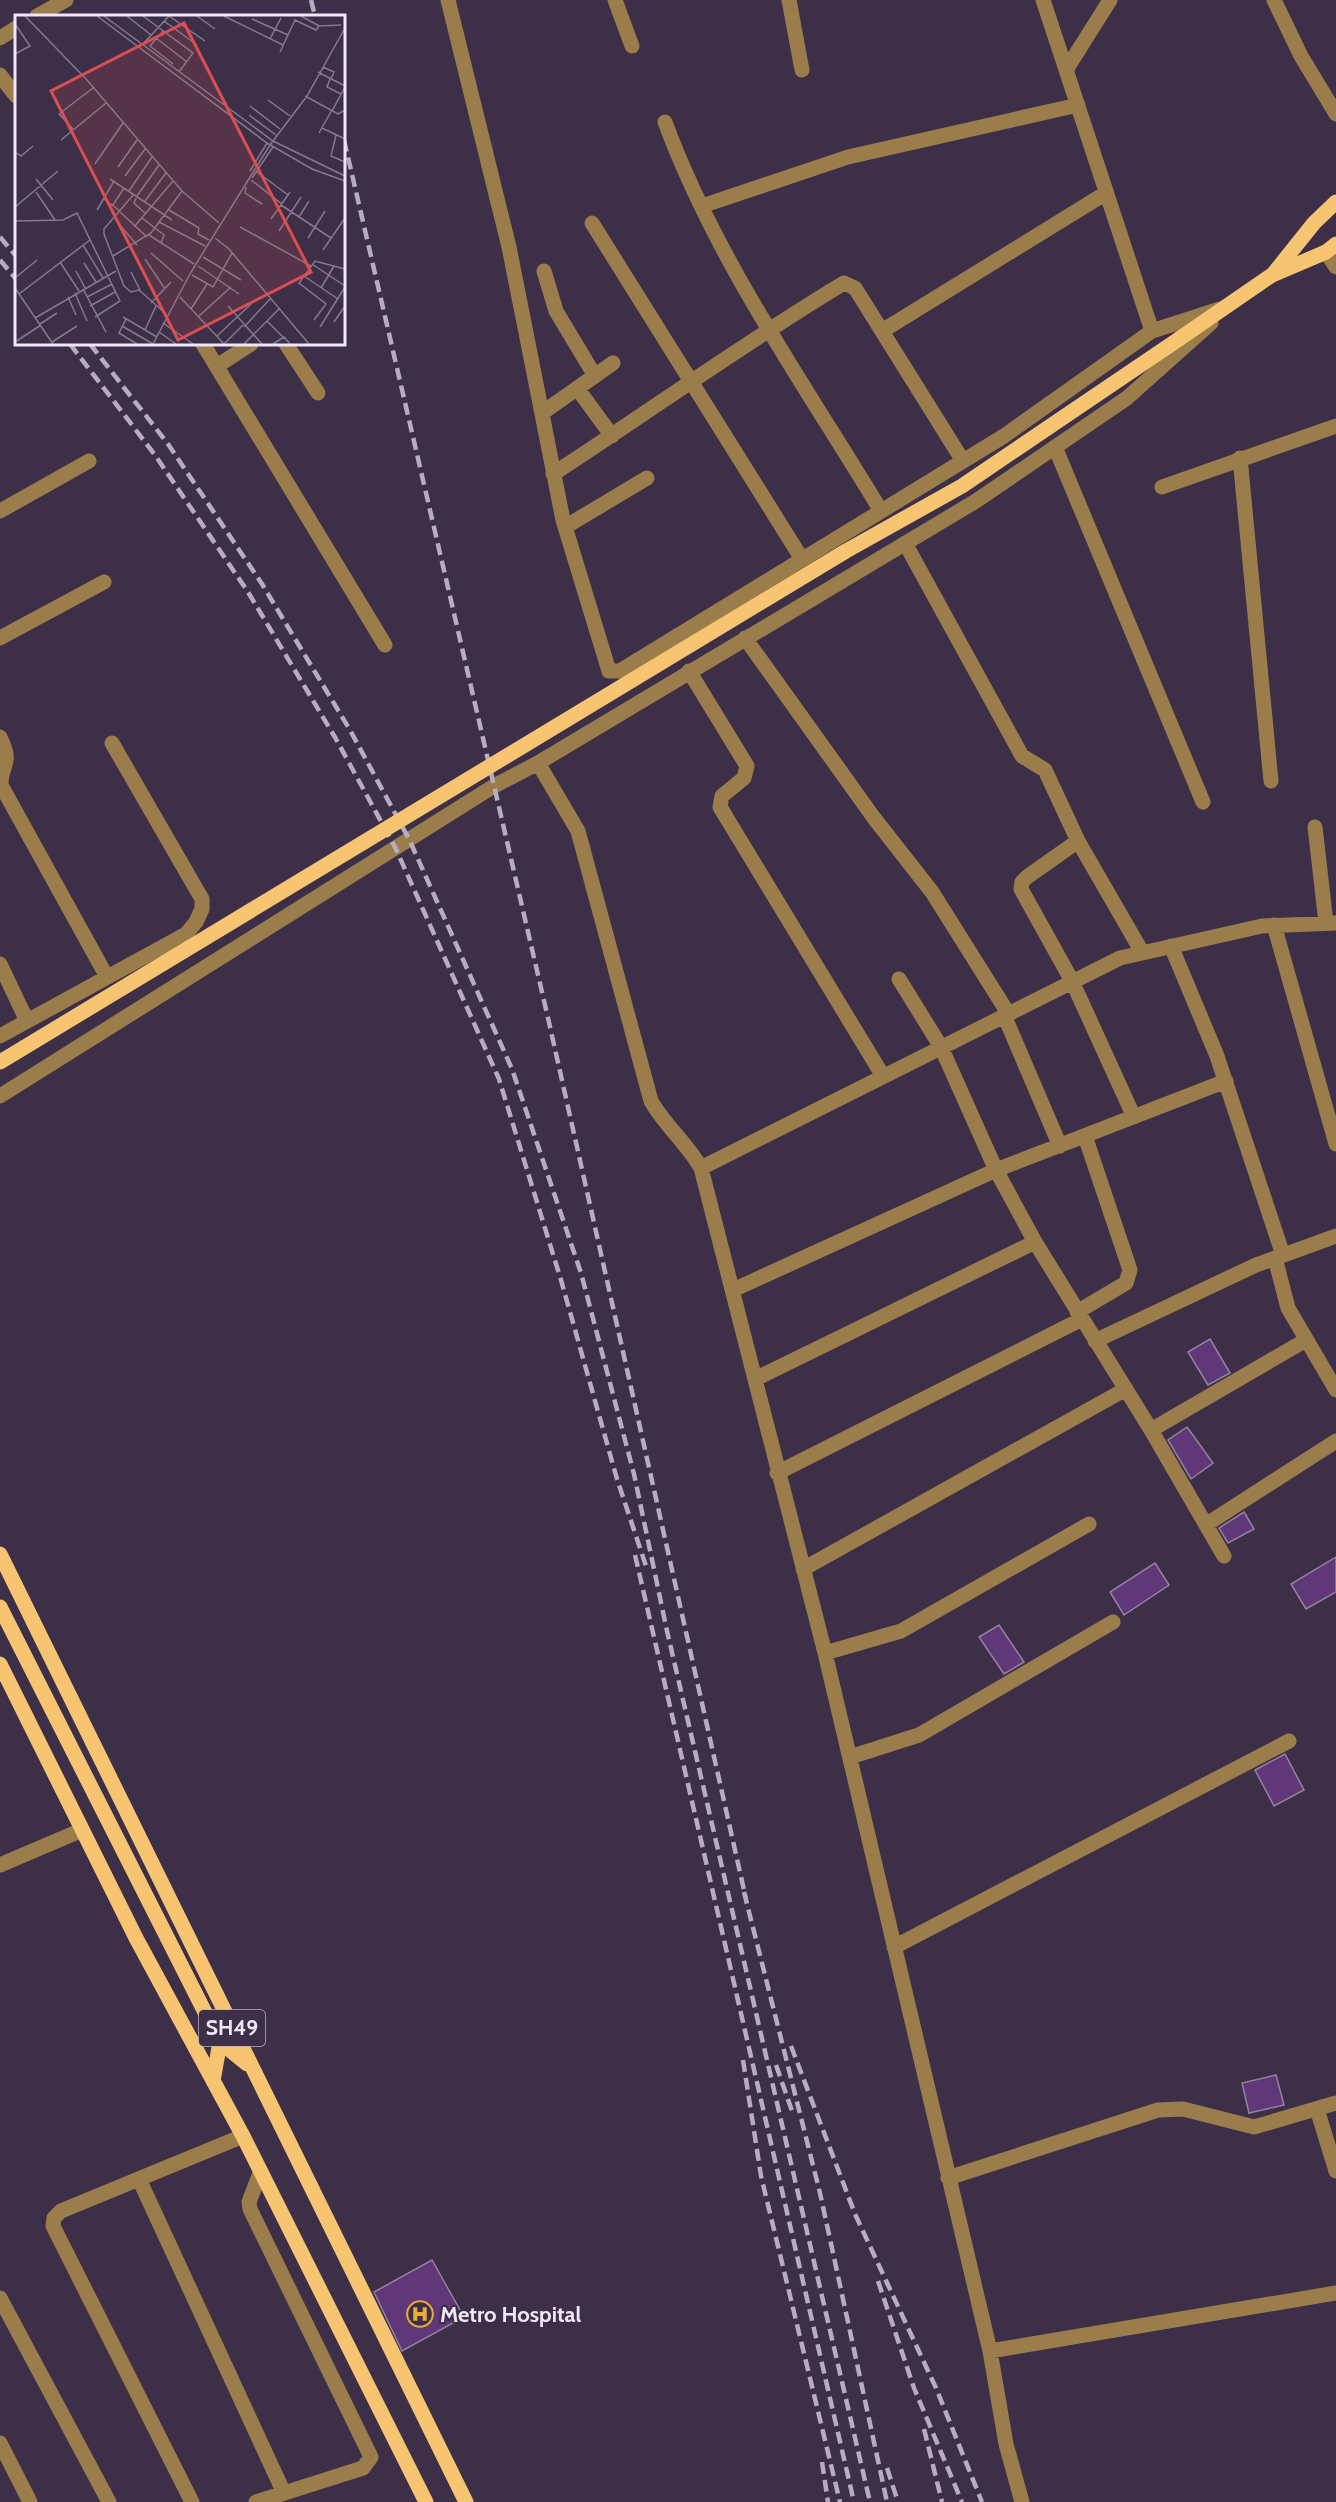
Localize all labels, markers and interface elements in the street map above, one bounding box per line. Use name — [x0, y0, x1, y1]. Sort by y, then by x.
inset map — [15, 15, 345, 345]
road number: SH49 — [199, 2010, 265, 2046]
hospital icon: Metro Hospital — [405, 2299, 435, 2329]
place label: Metro Hospital — [440, 2301, 581, 2328]

